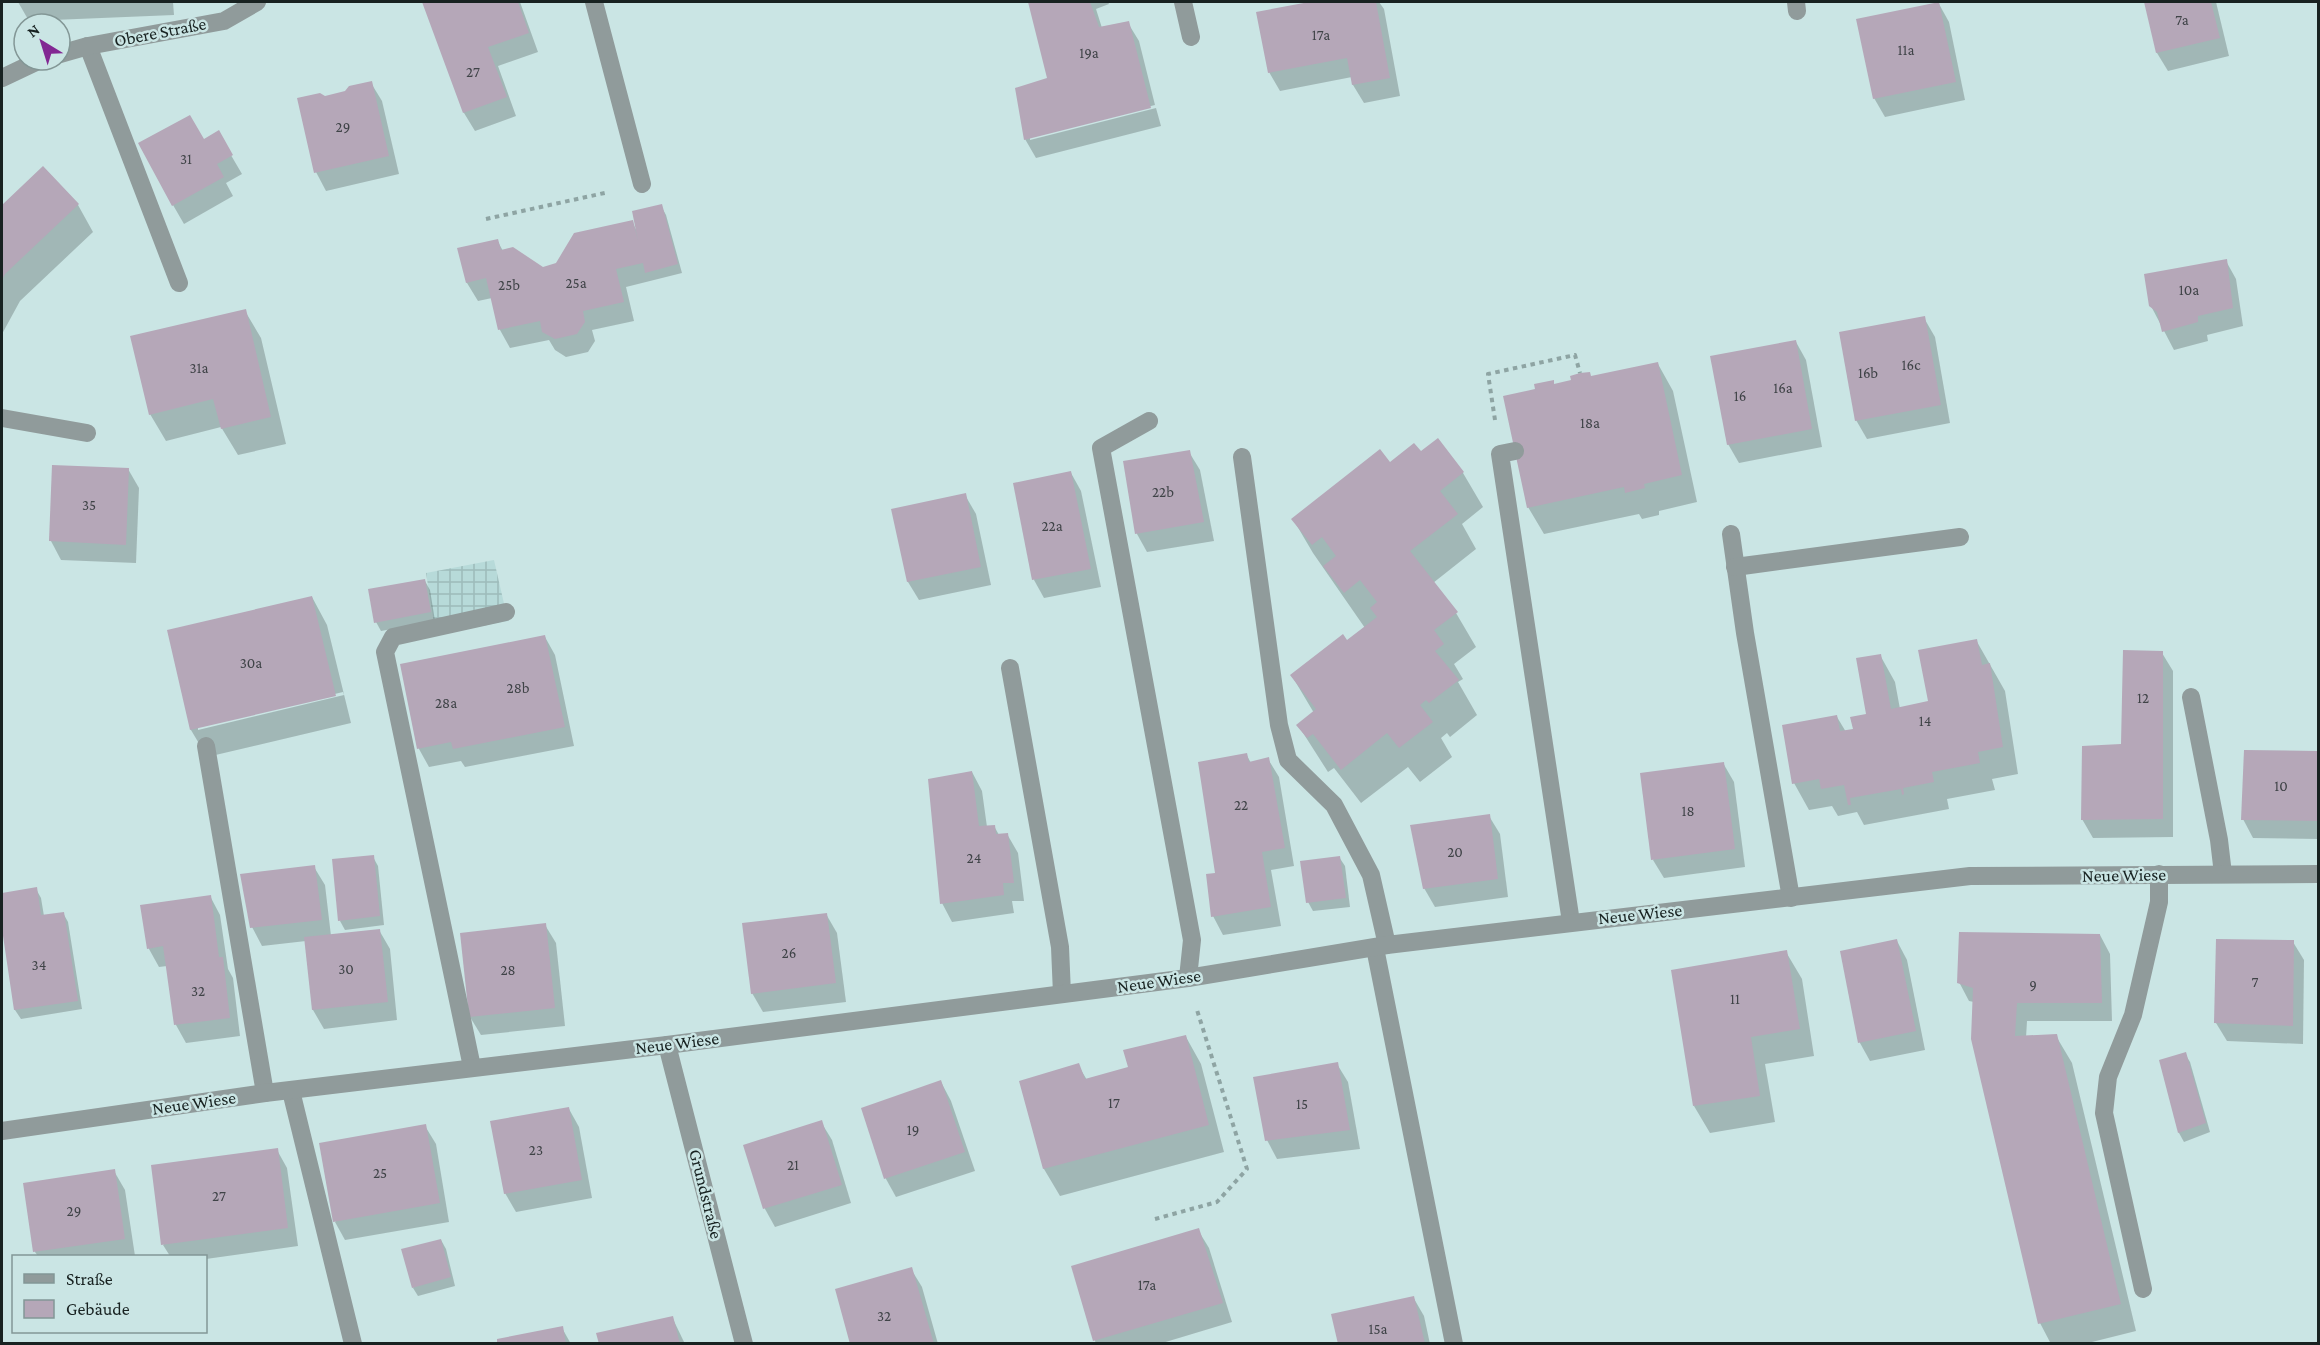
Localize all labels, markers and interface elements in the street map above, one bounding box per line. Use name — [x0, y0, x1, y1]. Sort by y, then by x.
north arrow — [12, 12, 72, 72]
house number: 7a — [2175, 12, 2189, 28]
street label: Obere Straße — [112, 13, 208, 51]
text: N — [24, 20, 43, 41]
house number: 17a — [1312, 27, 1330, 43]
house number: 11a — [1898, 42, 1915, 58]
house number: 19a — [1079, 45, 1099, 61]
house number: 27 — [466, 64, 480, 80]
house number: 29 — [336, 119, 350, 135]
house number: 31 — [180, 151, 192, 167]
house number: 25a — [565, 275, 587, 291]
house number: 25b — [498, 277, 520, 293]
house number: 10a — [2179, 282, 2199, 298]
house number: 16c — [1902, 357, 1921, 373]
house number: 31a — [189, 360, 209, 376]
house number: 16b — [1858, 365, 1878, 381]
house number: 16a — [1773, 380, 1793, 396]
house number: 16 — [1734, 388, 1746, 404]
house number: 18a — [1580, 415, 1600, 431]
house number: 22b — [1152, 484, 1174, 500]
house number: 35 — [82, 497, 96, 513]
house number: 22a — [1041, 518, 1063, 534]
house number: 30a — [240, 655, 262, 671]
house number: 28b — [507, 680, 530, 696]
house number: 12 — [2137, 690, 2149, 706]
house number: 28a — [435, 695, 457, 711]
house number: 14 — [1919, 713, 1931, 729]
house number: 10 — [2274, 778, 2288, 794]
house number: 22 — [1234, 797, 1248, 813]
house number: 18 — [1681, 803, 1695, 819]
house number: 20 — [1447, 844, 1463, 860]
house number: 24 — [967, 850, 981, 866]
street label: Neue Wiese — [2082, 864, 2166, 886]
street label: Neue Wiese — [1597, 900, 1683, 928]
house number: 26 — [782, 945, 796, 961]
house number: 34 — [32, 957, 46, 973]
house number: 30 — [338, 961, 354, 977]
house number: 28 — [500, 962, 516, 978]
street label: Neue Wiese — [1116, 965, 1202, 997]
house number: 7 — [2252, 974, 2259, 990]
house number: 9 — [2029, 977, 2037, 993]
house number: 32 — [191, 983, 205, 999]
house number: 11 — [1730, 991, 1740, 1007]
street label: Neue Wiese — [634, 1028, 720, 1058]
street label: Neue Wiese — [151, 1087, 237, 1119]
house number: 17 — [1108, 1095, 1120, 1111]
house number: 15 — [1296, 1096, 1308, 1112]
house number: 19 — [907, 1122, 919, 1138]
house number: 23 — [529, 1142, 543, 1158]
street label: Grundstraße — [685, 1147, 727, 1241]
house number: 21 — [787, 1157, 799, 1173]
house number: 25 — [373, 1165, 387, 1181]
house number: 27 — [212, 1188, 226, 1204]
house number: 29 — [67, 1203, 81, 1219]
legend — [12, 1255, 207, 1333]
text: Straße — [66, 1269, 113, 1289]
house number: 17a — [1138, 1277, 1156, 1293]
text: Gebäude — [66, 1299, 130, 1319]
house number: 32 — [877, 1308, 891, 1324]
house number: 15a — [1369, 1321, 1388, 1337]

